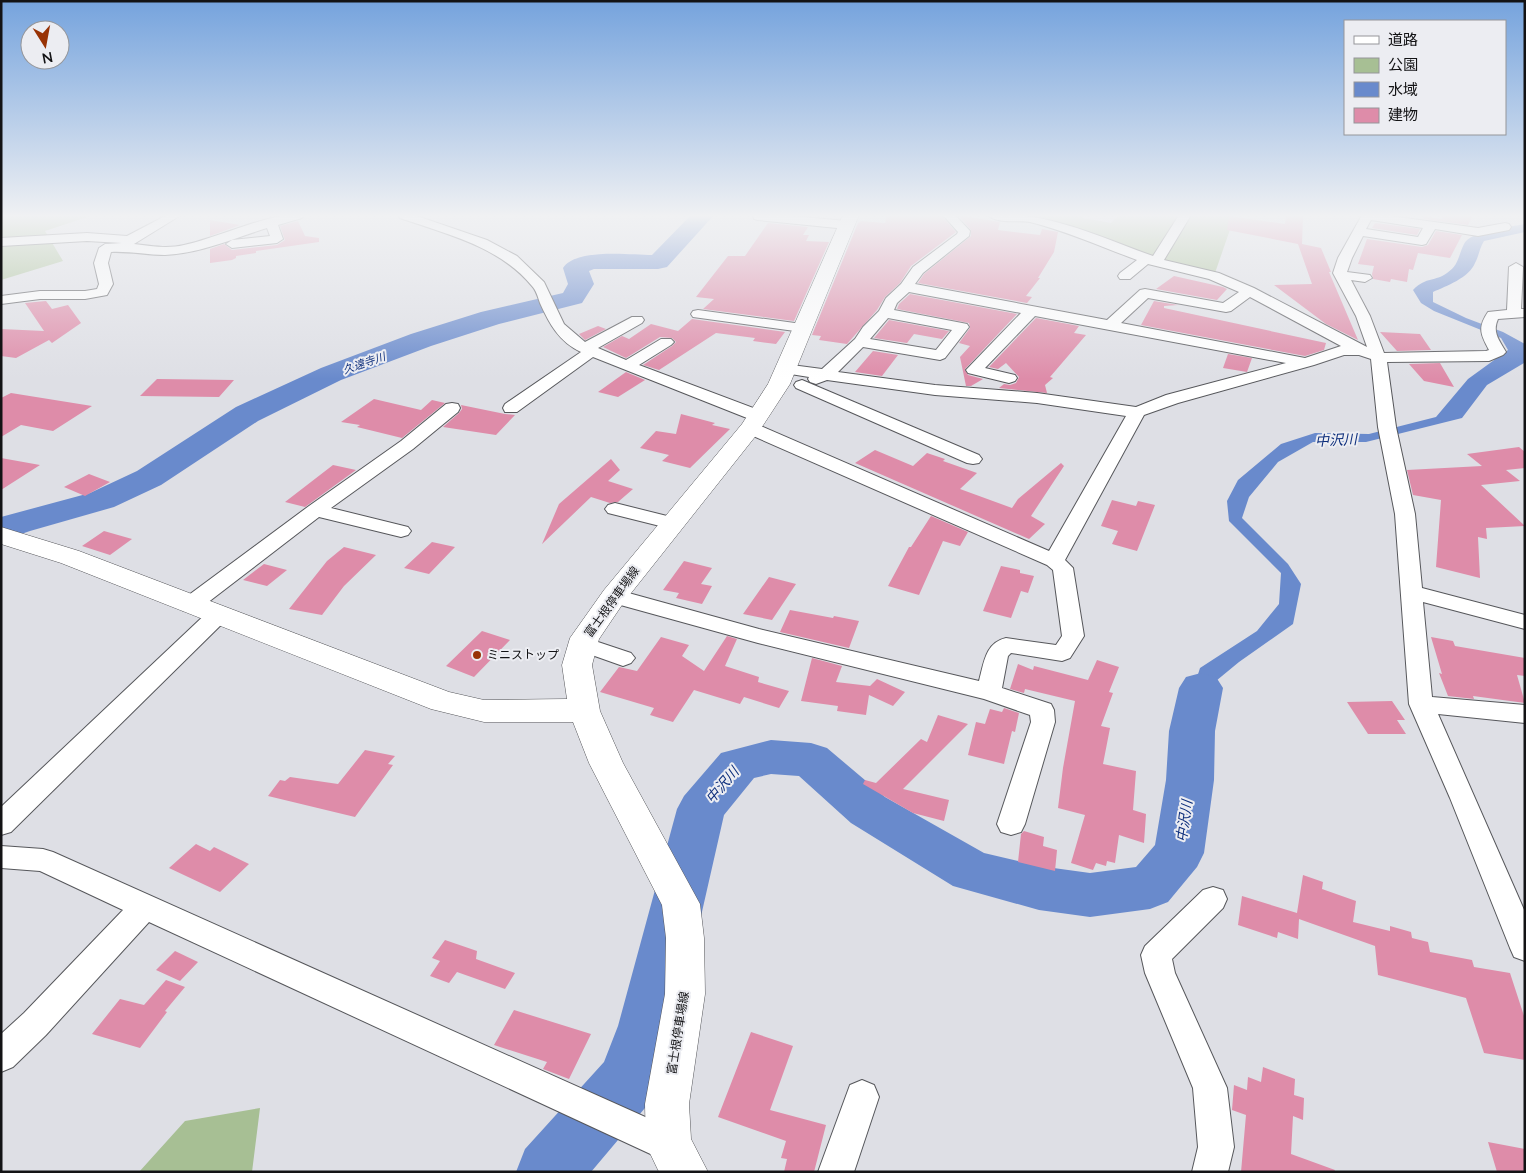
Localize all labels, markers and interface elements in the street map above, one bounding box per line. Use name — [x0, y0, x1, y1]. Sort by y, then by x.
north arrow — [20, 20, 70, 70]
legend — [1344, 20, 1506, 135]
text: 道路 — [1388, 30, 1418, 48]
text: N — [41, 49, 54, 68]
text: 公園 — [1388, 55, 1418, 73]
text: 水域 — [1388, 80, 1418, 98]
text: 建物 — [1388, 105, 1418, 123]
water label: 久遠寺川 — [341, 349, 388, 376]
water label: 中沢川 — [1315, 430, 1359, 449]
street label: 富士根停車場線 — [581, 563, 642, 640]
place label: ミニストップ — [487, 647, 559, 662]
marker: ミニストップ — [471, 649, 483, 661]
water label: 中沢川 — [701, 762, 743, 806]
water label: 中沢川 — [1172, 797, 1195, 843]
street label: 富士根停車場線 — [664, 990, 691, 1076]

